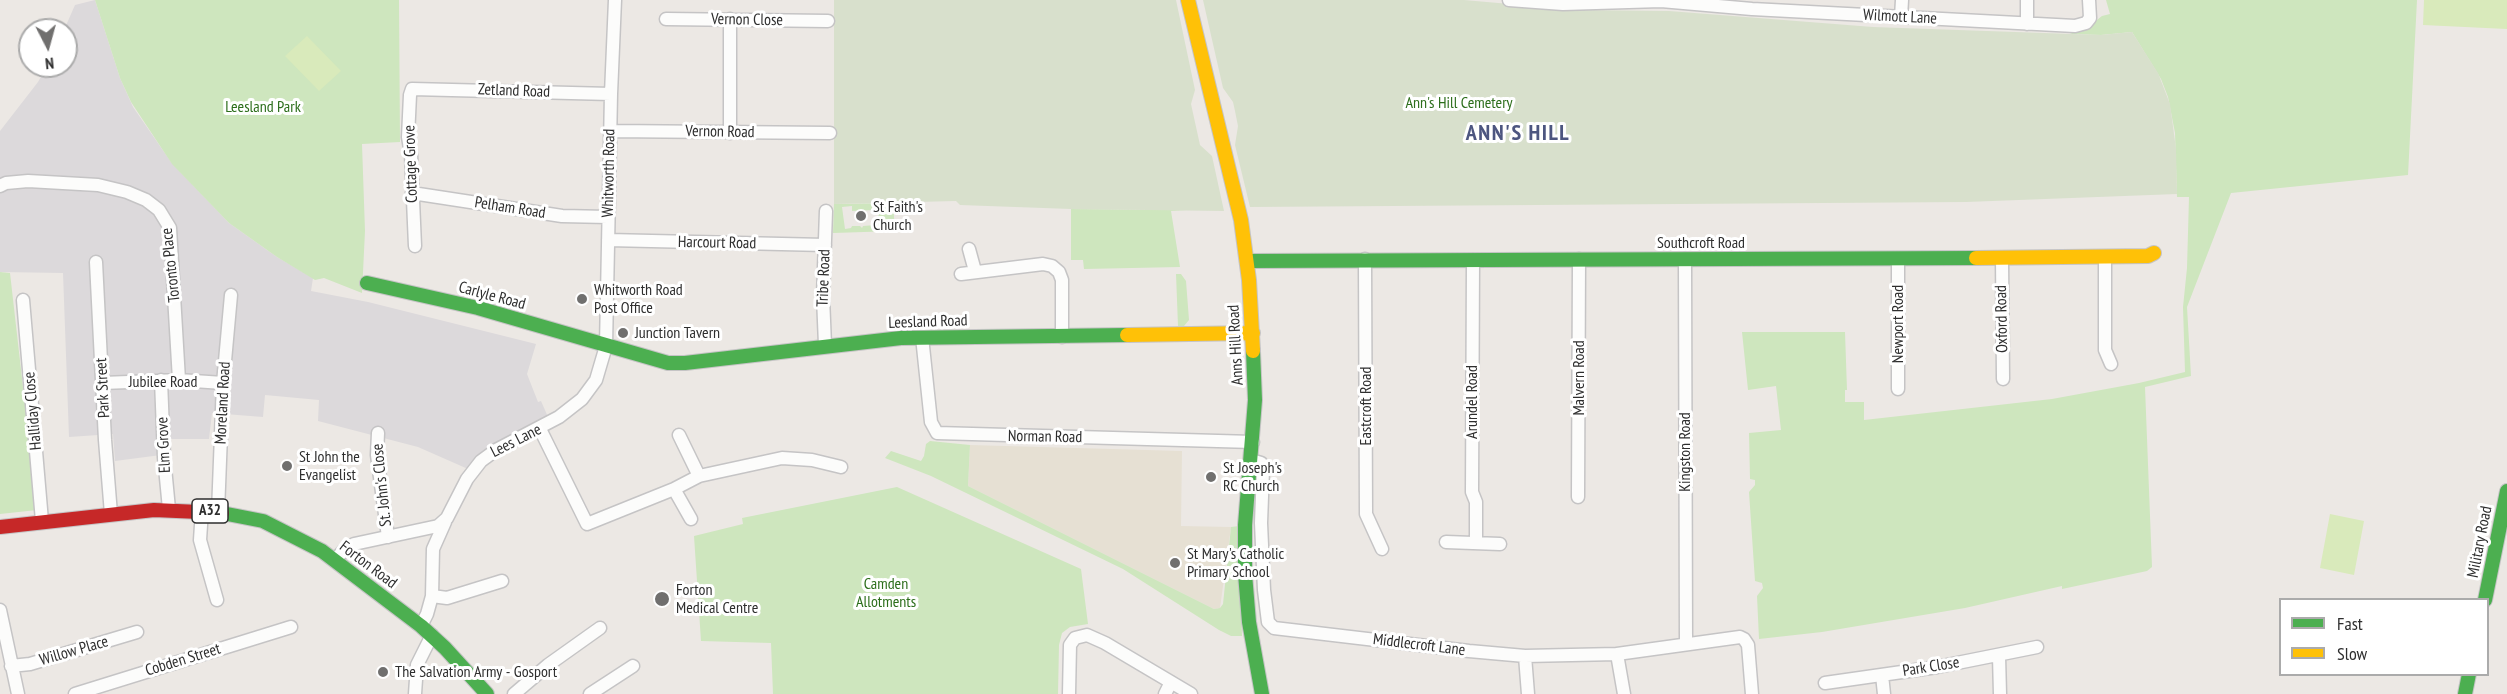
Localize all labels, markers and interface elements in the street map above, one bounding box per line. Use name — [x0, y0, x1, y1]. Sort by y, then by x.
street label: Wilmott Lane — [1863, 5, 1937, 29]
street label: Vernon Close — [711, 10, 783, 30]
north arrow — [18, 18, 78, 78]
text: N — [44, 54, 55, 74]
street label: Zetland Road — [478, 80, 550, 102]
park label: Ann's Hill Cemetery — [1405, 93, 1513, 113]
park label: Leesland Park — [225, 97, 301, 117]
district label: ANN'S HILL — [1466, 121, 1570, 147]
street label: Vernon Road — [685, 122, 755, 142]
street label: Cottage Grove — [400, 125, 422, 203]
street label: Whitworth Road — [599, 128, 619, 218]
street label: Pelham Road — [473, 193, 547, 223]
place label: St Faith's Church — [873, 197, 923, 235]
marker: St Faith's Church — [854, 209, 868, 223]
street label: Toronto Place — [158, 227, 184, 303]
street label: Harcourt Road — [678, 233, 756, 253]
street label: Southcroft Road — [1657, 233, 1745, 253]
street label: Tribe Road — [813, 249, 835, 307]
street label: Carlyle Road — [456, 278, 528, 314]
place label: Whitworth Road Post Office — [594, 280, 683, 318]
street label: Newport Road — [1888, 285, 1908, 363]
street label: Oxford Road — [1992, 285, 2012, 353]
marker: Whitworth Road Post Office — [575, 292, 589, 306]
street label: Anns Hill Road — [1224, 304, 1248, 386]
street label: Leesland Road — [888, 311, 968, 333]
place label: Junction Tavern — [635, 323, 720, 343]
marker: Junction Tavern — [616, 326, 630, 340]
street label: Malvern Road — [1569, 340, 1589, 416]
street label: Park Street — [92, 357, 114, 419]
street label: Moreland Road — [211, 361, 235, 445]
street label: Arundel Road — [1462, 365, 1482, 439]
street label: Eastcroft Road — [1356, 367, 1376, 445]
street label: Halliday Close — [20, 371, 46, 451]
street label: Jubilee Road — [129, 372, 197, 392]
street label: Kingston Road — [1675, 412, 1695, 492]
street label: Elm Grove — [153, 416, 175, 474]
street label: Lees Lane — [487, 420, 545, 462]
street label: Norman Road — [1008, 427, 1082, 447]
street label: St. John's Close — [368, 443, 396, 527]
place label: St John the Evangelist — [299, 447, 360, 485]
place label: St Joseph's RC Church — [1223, 458, 1282, 496]
marker: St John the Evangelist — [280, 459, 294, 473]
marker: St Joseph's RC Church — [1204, 470, 1218, 484]
road number: A32 — [192, 499, 228, 523]
street label: Military Road — [2464, 504, 2496, 580]
street label: Forton Road — [335, 537, 401, 593]
place label: St Mary's Catholic Primary School — [1187, 544, 1284, 582]
marker: St Mary's Catholic Primary School — [1168, 556, 1182, 570]
park label: Camden Allotments — [856, 574, 916, 612]
place label: Forton Medical Centre — [676, 580, 758, 618]
marker: Forton Medical Centre — [653, 590, 671, 608]
legend — [2279, 598, 2489, 676]
text: Fast — [2337, 612, 2363, 635]
street label: Middlecroft Lane — [1372, 630, 1466, 660]
street label: Willow Place — [37, 632, 111, 670]
street label: Cobden Street — [143, 639, 223, 681]
text: Slow — [2337, 642, 2367, 665]
street label: Park Close — [1901, 653, 1961, 681]
place label: The Salvation Army - Gosport — [395, 662, 557, 682]
marker: The Salvation Army - Gosport — [376, 665, 390, 679]

